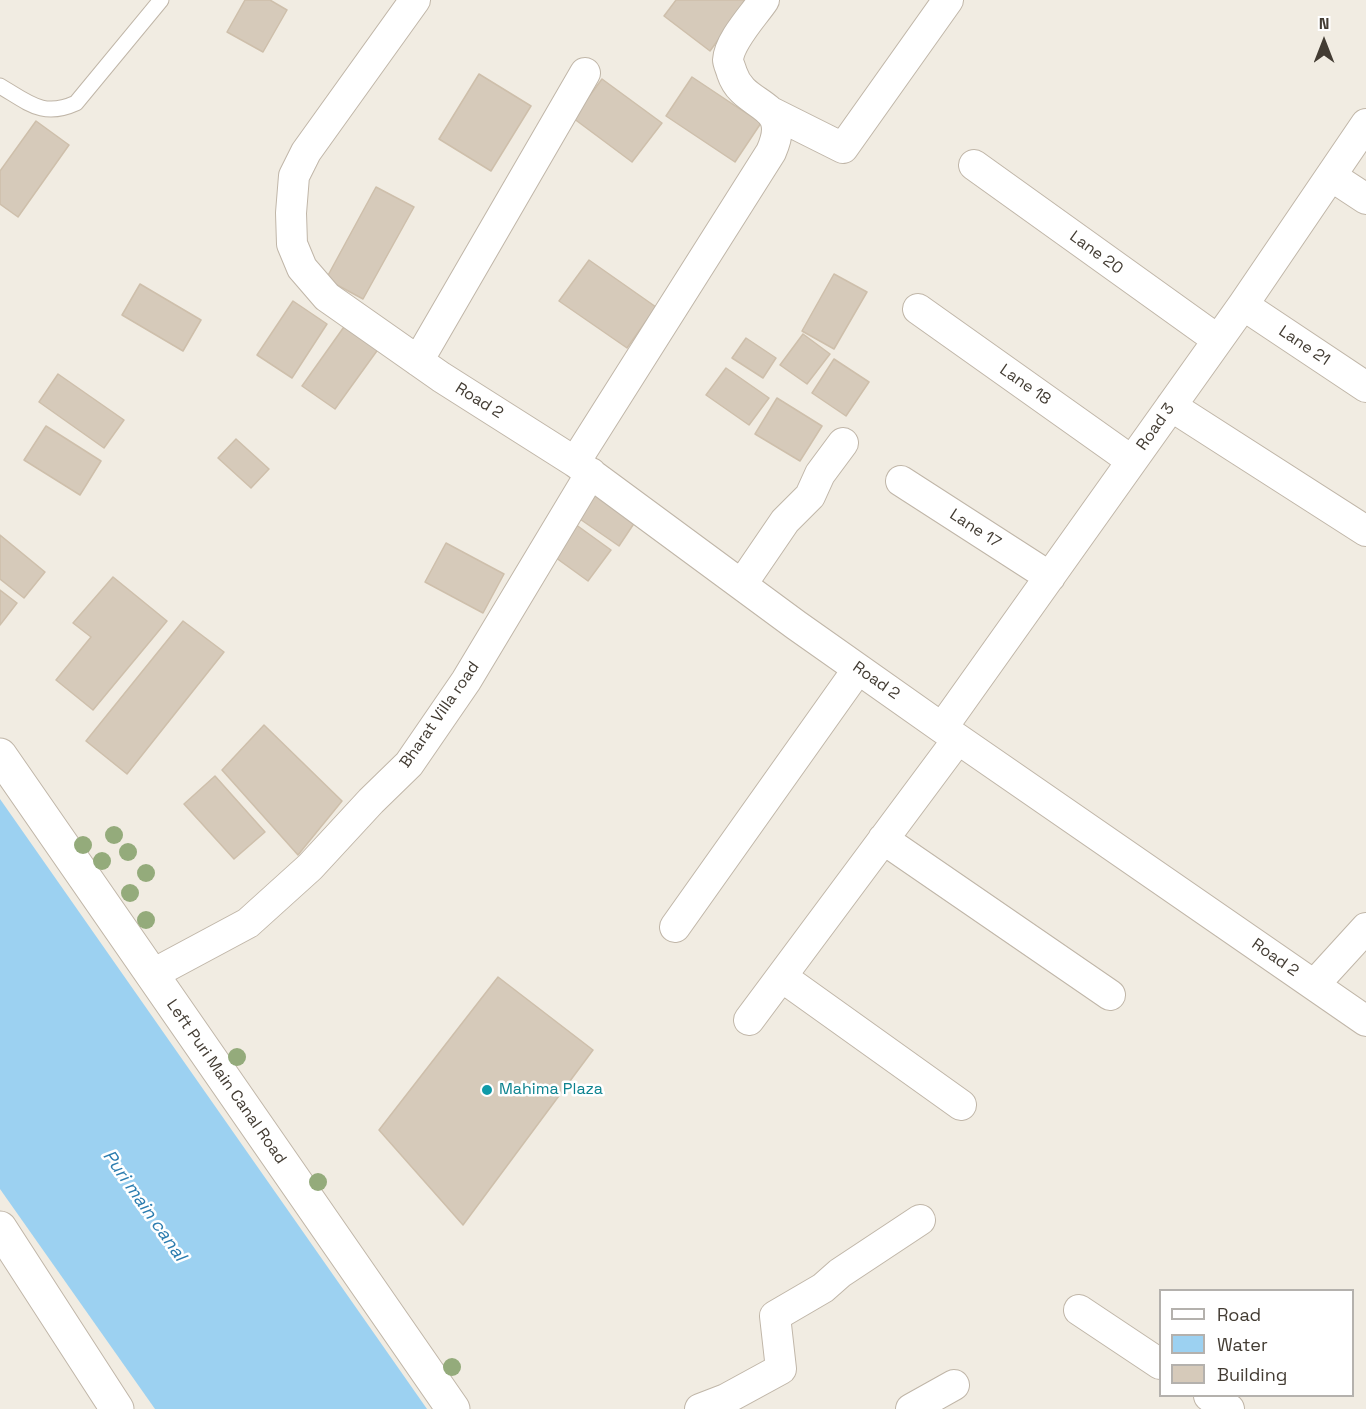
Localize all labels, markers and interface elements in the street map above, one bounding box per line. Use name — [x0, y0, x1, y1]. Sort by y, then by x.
north arrow — [1294, 12, 1354, 72]
text: N — [1319, 13, 1329, 34]
street label: Lane 20 — [1066, 227, 1126, 279]
street label: Lane 21 — [1275, 322, 1333, 370]
street label: Lane 18 — [996, 361, 1054, 409]
street label: Road 2 — [451, 379, 507, 423]
street label: Road 3 — [1133, 400, 1179, 454]
street label: Lane 17 — [946, 505, 1004, 553]
street label: Bharat Villa road — [396, 658, 484, 772]
street label: Road 2 — [849, 658, 903, 704]
street label: Road 2 — [1248, 935, 1302, 981]
street label: Left Puri Main Canal Road — [162, 996, 290, 1168]
place label: Mahima Plaza — [499, 1080, 603, 1100]
marker: Mahima Plaza — [480, 1083, 494, 1097]
water label: Puri main canal — [98, 1146, 190, 1266]
legend — [1159, 1289, 1354, 1397]
text: Road — [1217, 1303, 1261, 1326]
text: Water — [1217, 1333, 1268, 1356]
text: Building — [1217, 1363, 1287, 1386]

